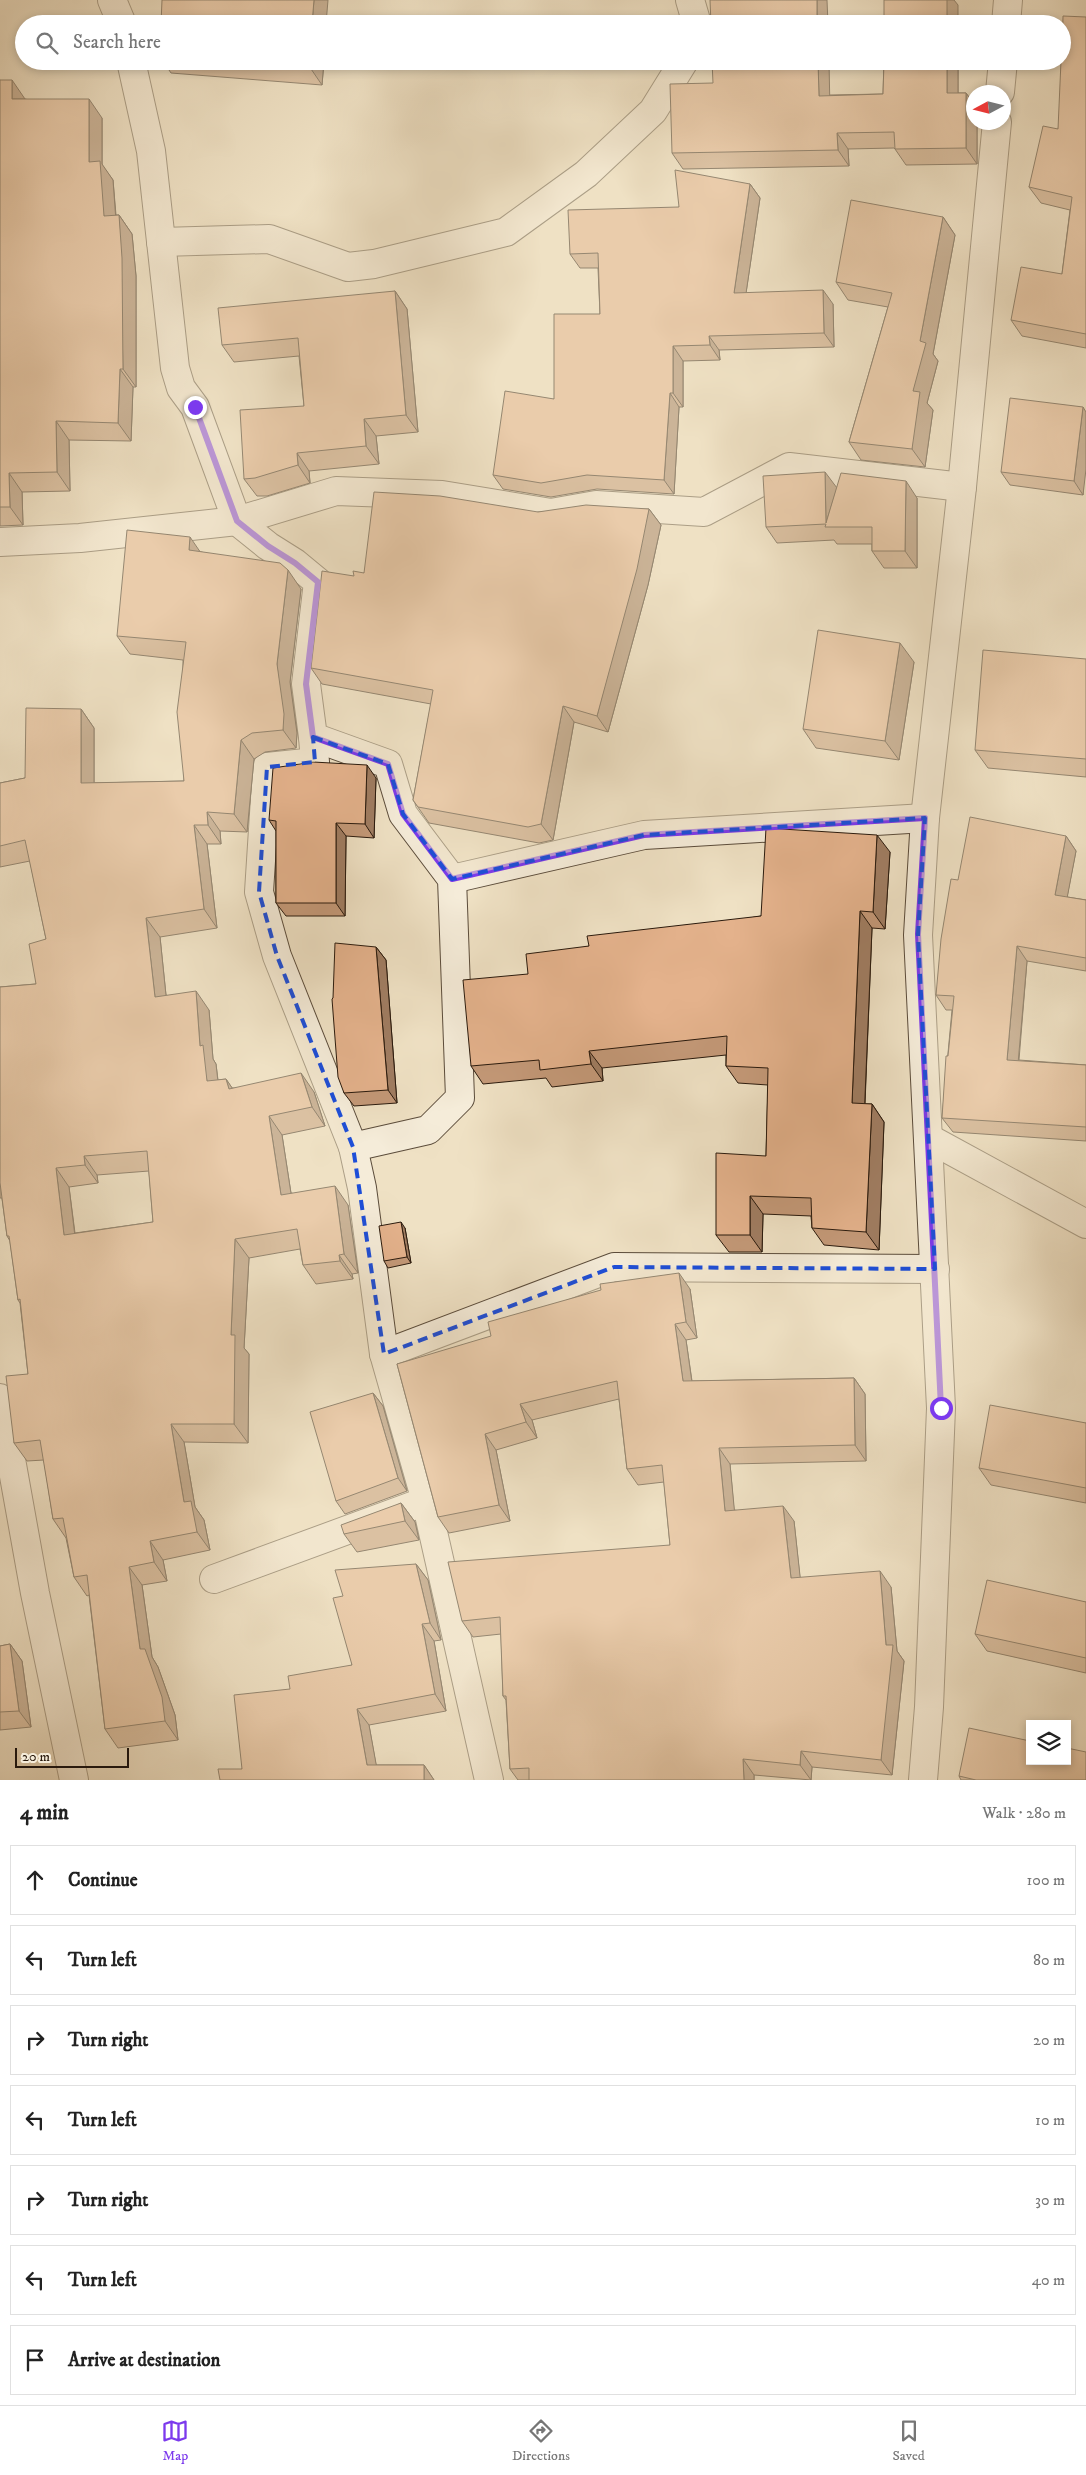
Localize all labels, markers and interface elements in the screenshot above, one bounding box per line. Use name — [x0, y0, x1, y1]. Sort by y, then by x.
search box — [15, 15, 1071, 70]
icon: search — [33, 29, 61, 57]
text: Search here — [73, 31, 161, 54]
north arrow — [966, 85, 1011, 130]
route end — [184, 396, 207, 419]
route start — [930, 1397, 953, 1420]
map controls — [1026, 1720, 1071, 1765]
button: layers — [1026, 1720, 1071, 1765]
scale bar — [15, 1745, 129, 1768]
text: 20 m — [22, 1748, 50, 1766]
text: 4 min — [20, 1800, 69, 1826]
text: Walk · 280 m — [982, 1803, 1066, 1823]
icon: ahead — [21, 1866, 49, 1894]
text: Continue — [68, 1869, 138, 1892]
text: 100 m — [1027, 1870, 1065, 1890]
icon: left — [21, 1946, 49, 1974]
text: Turn left — [68, 1949, 137, 1972]
text: 80 m — [1033, 1950, 1065, 1970]
icon: right — [21, 2026, 49, 2054]
text: Turn right — [68, 2029, 148, 2052]
text: 20 m — [1033, 2030, 1065, 2050]
icon: left — [21, 2106, 49, 2134]
text: Turn left — [68, 2109, 137, 2132]
text: 10 m — [1035, 2110, 1065, 2130]
icon: right — [21, 2186, 49, 2214]
text: Turn right — [68, 2189, 148, 2212]
text: 30 m — [1035, 2190, 1065, 2210]
icon: left — [21, 2266, 49, 2294]
text: Turn left — [68, 2269, 137, 2292]
text: 40 m — [1032, 2270, 1065, 2290]
icon: arrive — [21, 2346, 49, 2374]
text: Arrive at destination — [68, 2349, 220, 2372]
tab: Map — [161, 2417, 189, 2465]
tab: Directions — [512, 2417, 570, 2465]
tab: Saved — [893, 2417, 925, 2465]

